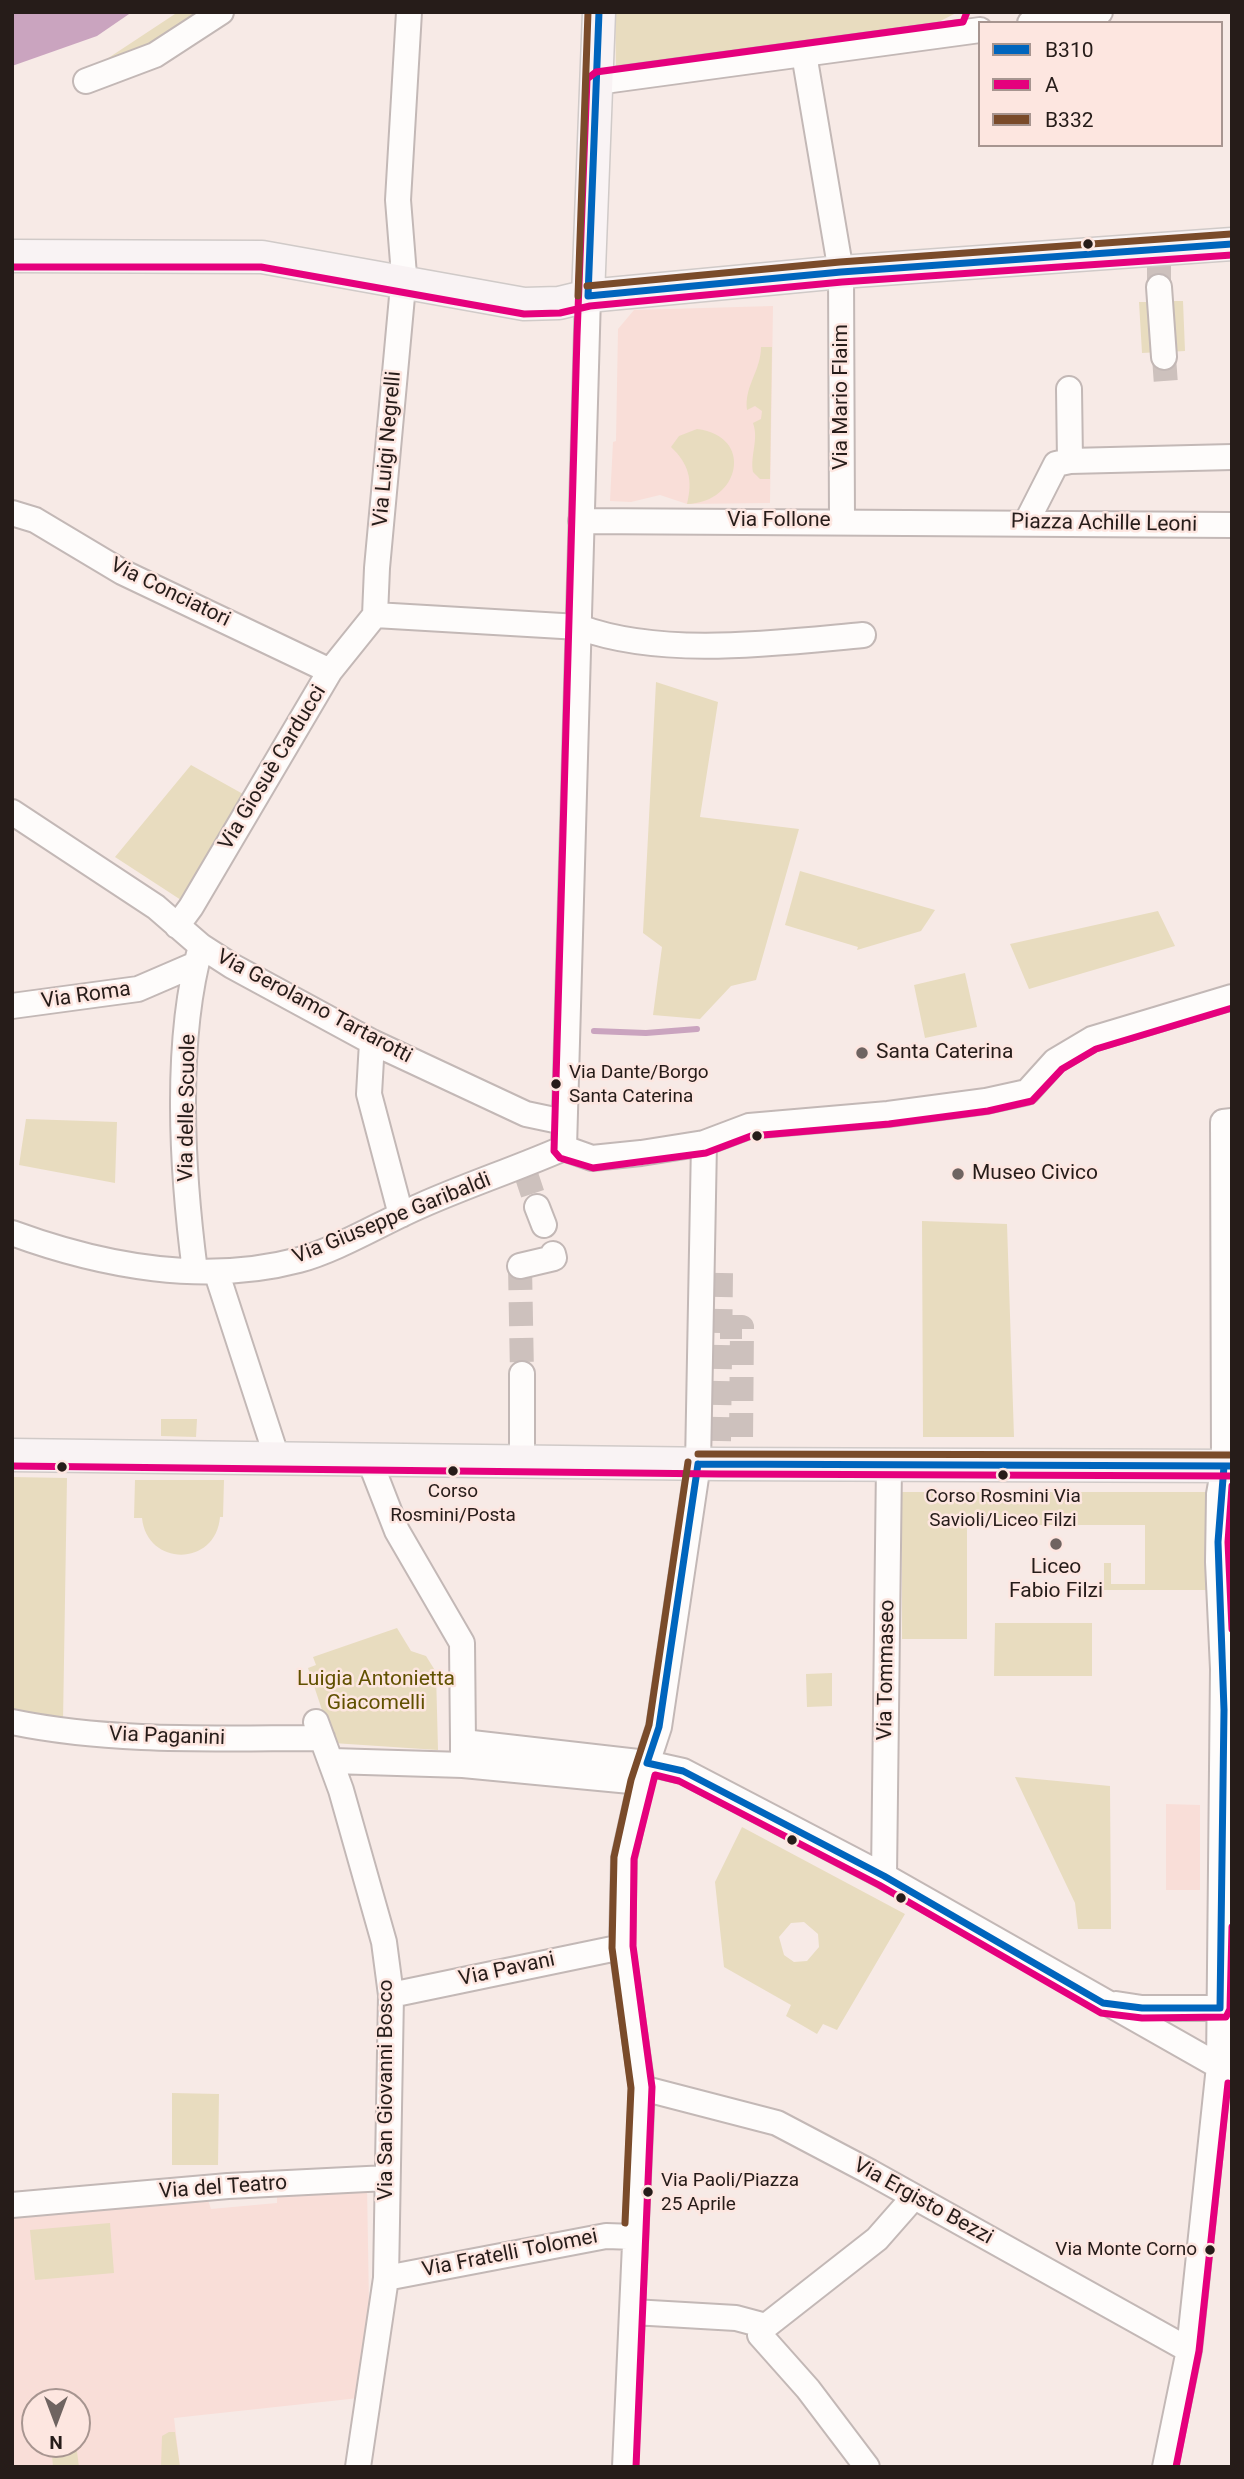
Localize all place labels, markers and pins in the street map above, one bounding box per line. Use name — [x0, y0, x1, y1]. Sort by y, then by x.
unlabelled marker — [1081, 237, 1095, 251]
place label: Santa Caterina — [876, 1040, 1013, 1066]
marker: Santa Caterina — [854, 1045, 870, 1061]
place label: Via Dante/Borgo Santa Caterina — [569, 1062, 709, 1106]
marker: Via Dante/Borgo Santa Caterina — [549, 1077, 563, 1091]
unlabelled marker — [750, 1129, 764, 1143]
place label: Museo Civico — [972, 1161, 1098, 1187]
marker: Museo Civico — [950, 1166, 966, 1182]
unlabelled marker — [55, 1460, 69, 1474]
marker: Corso Rosmini/Posta — [446, 1464, 460, 1478]
marker: Corso Rosmini Via Savioli/Liceo Filzi — [996, 1468, 1010, 1482]
place label: Corso Rosmini/Posta — [390, 1481, 516, 1525]
place label: Corso Rosmini Via Savioli/Liceo Filzi — [925, 1486, 1081, 1530]
marker: Liceo Fabio Filzi — [1048, 1536, 1064, 1552]
place label: Liceo Fabio Filzi — [1009, 1555, 1103, 1605]
unlabelled marker — [785, 1833, 799, 1847]
unlabelled marker — [894, 1891, 908, 1905]
place label: Via Paoli/Piazza 25 Aprile — [661, 2170, 799, 2214]
marker: Via Paoli/Piazza 25 Aprile — [641, 2185, 655, 2199]
place label: Via Monte Corno — [1055, 2239, 1197, 2261]
marker: Via Monte Corno — [1203, 2243, 1217, 2257]

